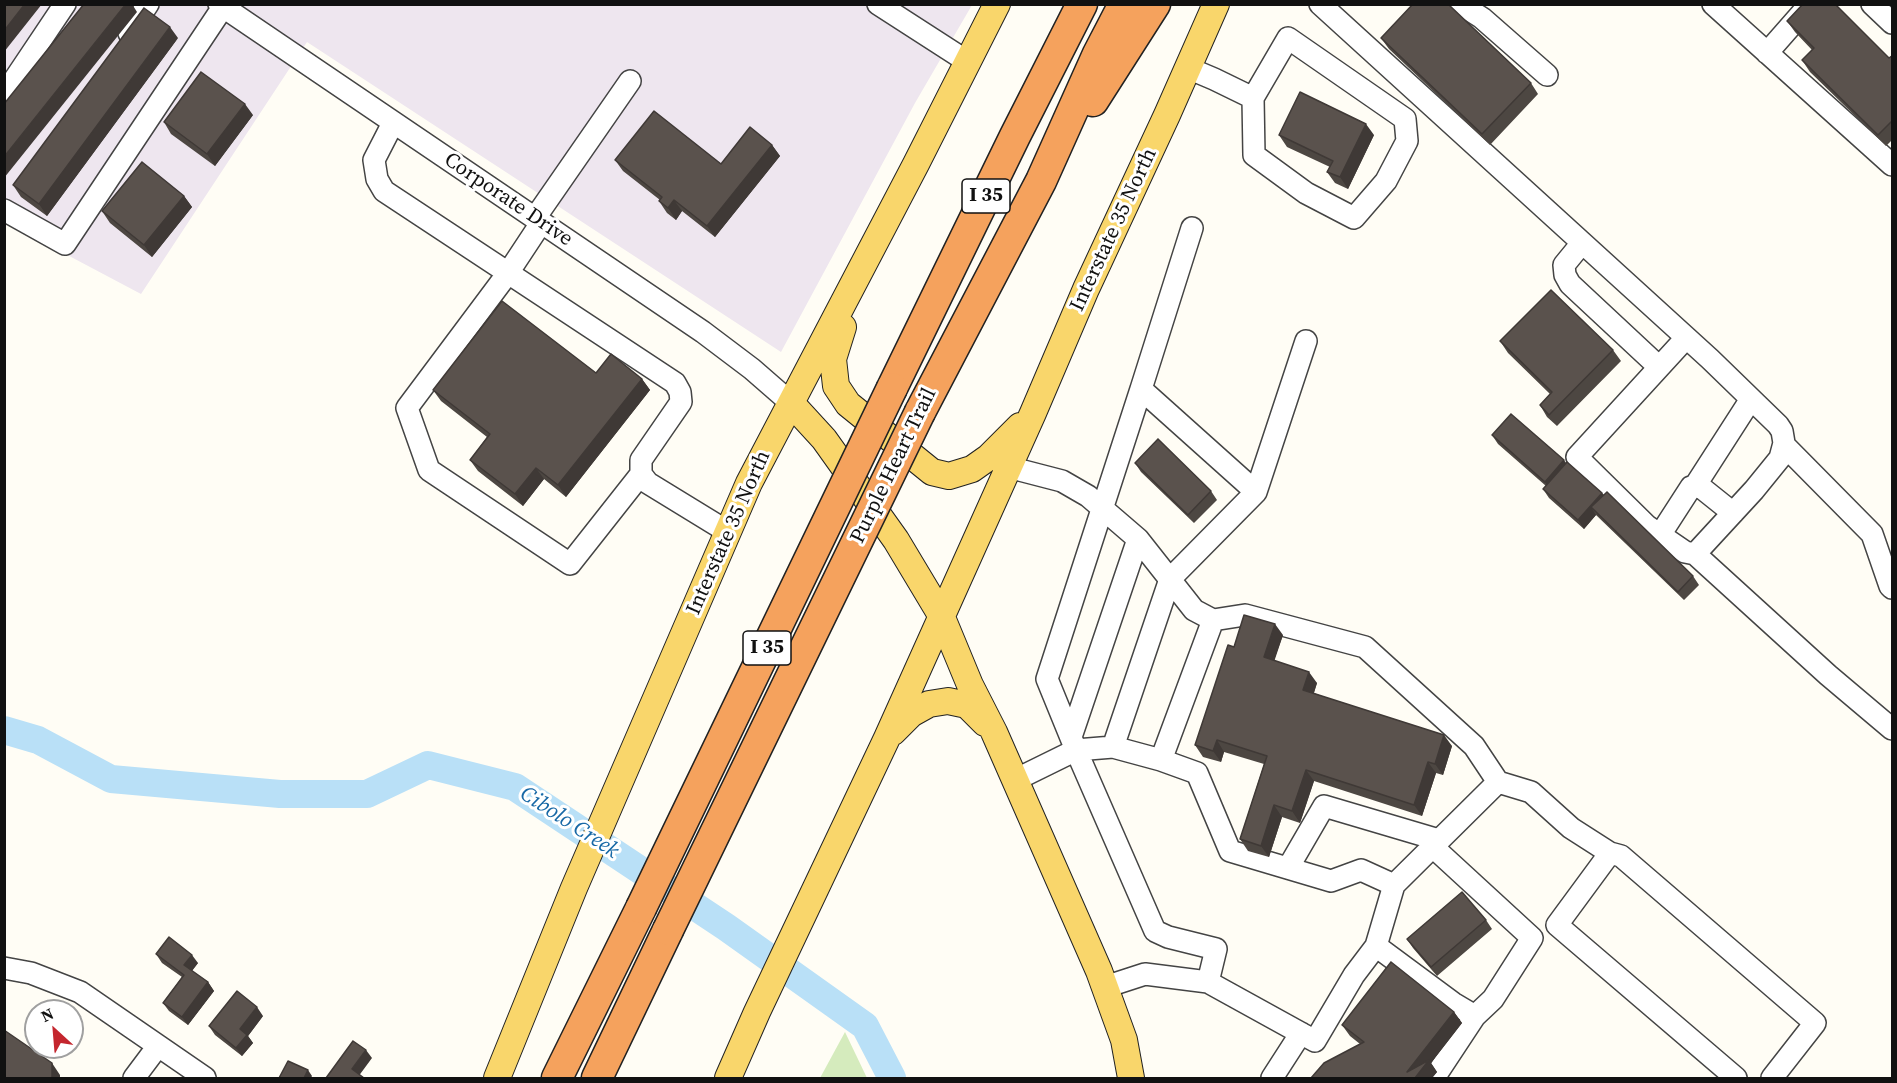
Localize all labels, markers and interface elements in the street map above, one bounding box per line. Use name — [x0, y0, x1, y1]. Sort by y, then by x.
street label: Interstate 35 North — [1065, 144, 1163, 316]
street label: Corporate Drive — [439, 148, 577, 252]
road number: I 35 — [962, 179, 1010, 213]
street label: Purple Heart Trail — [846, 384, 942, 548]
street label: Interstate 35 North — [681, 447, 777, 619]
road number: I 35 — [743, 631, 791, 665]
water label: Cibolo Creek — [515, 781, 623, 865]
north arrow — [24, 999, 84, 1059]
text: N — [37, 1002, 57, 1027]

